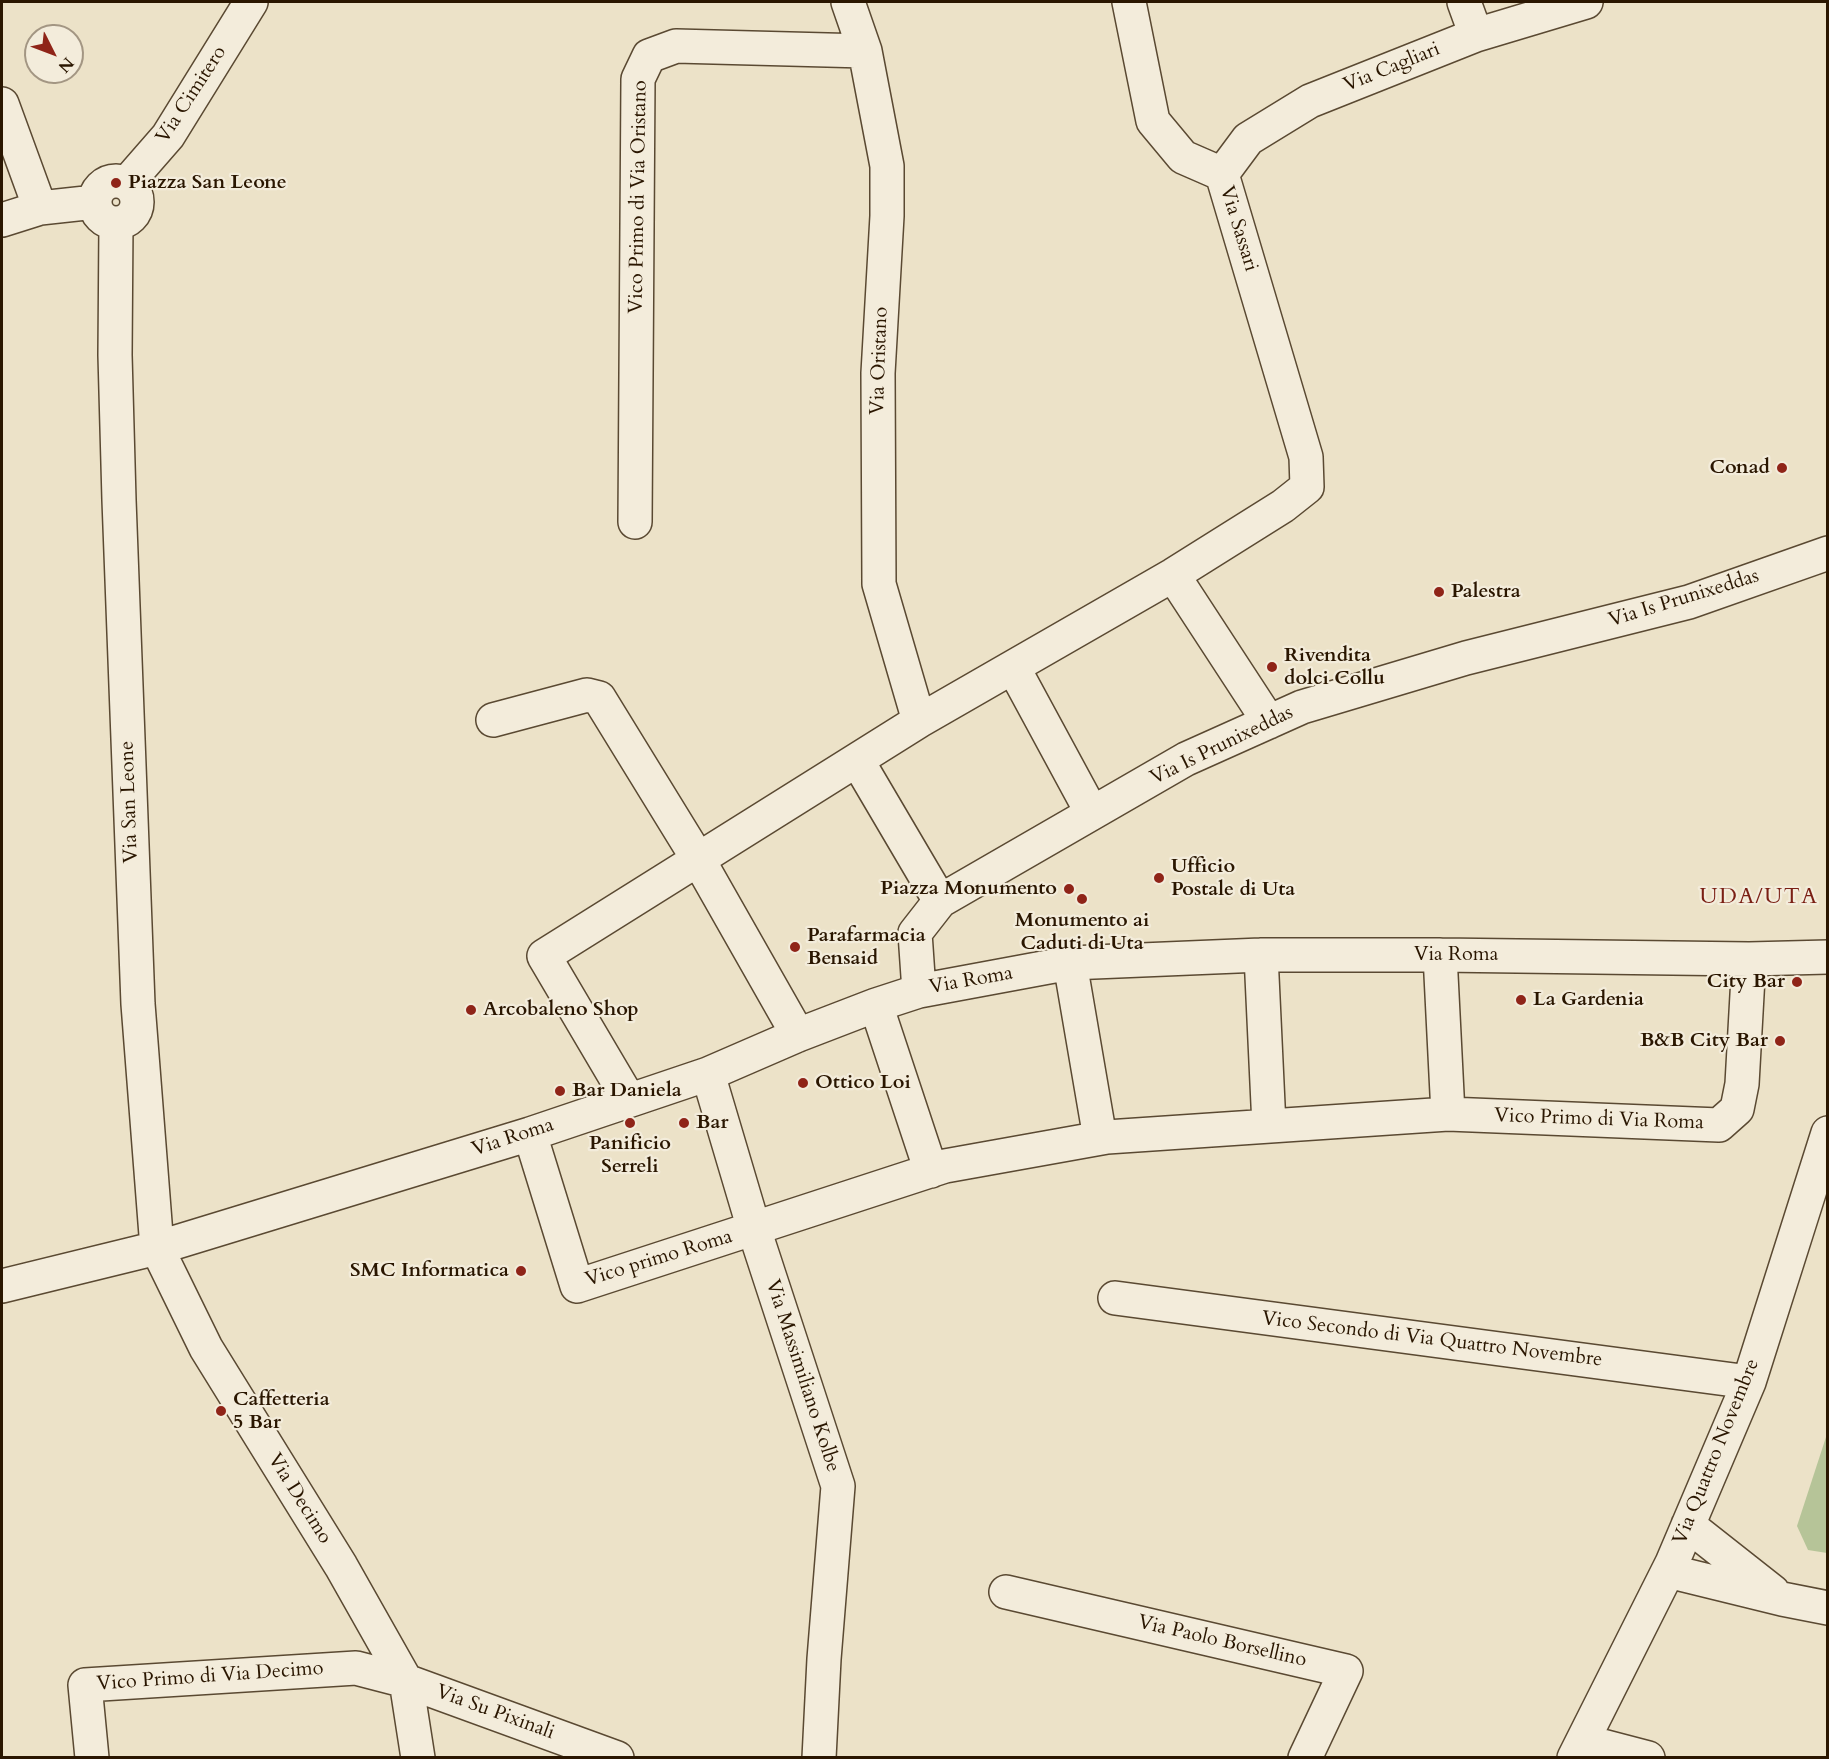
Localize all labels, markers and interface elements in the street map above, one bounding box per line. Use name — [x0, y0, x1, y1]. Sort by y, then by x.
north arrow — [24, 24, 84, 84]
street label: Via Cagliari — [1340, 38, 1444, 98]
street label: Via Cimitero — [152, 42, 232, 148]
text: N — [53, 52, 79, 77]
street label: Vico Primo di Via Oristano — [625, 80, 653, 314]
place label: Piazza San Leone — [128, 171, 287, 195]
marker: Piazza San Leone — [109, 176, 123, 190]
street label: Via Sassari — [1214, 183, 1262, 275]
street label: Via Oristano — [866, 306, 894, 416]
place label: Conad — [1710, 456, 1770, 480]
marker: Conad — [1775, 461, 1789, 475]
street label: Via Is Prunixeddas — [1606, 565, 1762, 633]
place label: Palestra — [1451, 580, 1521, 604]
marker: Palestra — [1432, 585, 1446, 599]
place label: Rivendita dolci Collu — [1284, 644, 1385, 691]
marker: Rivendita dolci Collu — [1265, 660, 1279, 674]
street label: Via Is Prunixeddas — [1147, 701, 1297, 791]
street label: Via San Leone — [116, 741, 144, 863]
place label: Ufficio Postale di Uta — [1171, 855, 1295, 902]
marker: Ufficio Postale di Uta — [1152, 871, 1166, 885]
place label: Piazza Monumento — [880, 877, 1057, 901]
marker: Piazza Monumento — [1062, 882, 1076, 896]
district label: UDA/UTA — [1700, 885, 1818, 911]
marker: Monumento ai Caduti di Uta — [1075, 892, 1089, 906]
place label: Monumento ai Caduti di Uta — [1015, 909, 1149, 956]
place label: Parafarmacia Bensaid — [807, 924, 926, 971]
marker: Parafarmacia Bensaid — [788, 940, 802, 954]
street label: Via Roma — [1414, 943, 1498, 967]
street label: Via Roma — [927, 962, 1015, 1000]
place label: City Bar — [1707, 970, 1785, 994]
marker: City Bar — [1790, 975, 1804, 989]
place label: La Gardenia — [1533, 988, 1644, 1012]
marker: La Gardenia — [1514, 993, 1528, 1007]
place label: Arcobaleno Shop — [483, 998, 639, 1022]
marker: Arcobaleno Shop — [464, 1003, 478, 1017]
place label: B&B City Bar — [1640, 1029, 1768, 1053]
marker: B&B City Bar — [1773, 1034, 1787, 1048]
place label: Ottico Loi — [815, 1071, 911, 1095]
marker: Ottico Loi — [796, 1076, 810, 1090]
place label: Bar Daniela — [572, 1079, 682, 1103]
marker: Bar Daniela — [553, 1084, 567, 1098]
street label: Vico Primo di Via Roma — [1494, 1104, 1704, 1136]
place label: Bar — [696, 1111, 728, 1135]
street label: Via Roma — [469, 1114, 557, 1162]
marker: Panificio Serreli — [623, 1116, 637, 1130]
marker: Bar — [677, 1116, 691, 1130]
place label: Panificio Serreli — [589, 1132, 671, 1179]
street label: Vico primo Roma — [583, 1225, 735, 1293]
place label: SMC Informatica — [350, 1259, 509, 1283]
marker: SMC Informatica — [514, 1264, 528, 1278]
street label: Via Massimiliano Kolbe — [760, 1277, 844, 1475]
street label: Vico Secondo di Via Quattro Novembre — [1260, 1307, 1604, 1373]
street label: Via Quattro Novembre — [1669, 1356, 1765, 1548]
place label: Caffetteria 5 Bar — [233, 1388, 330, 1435]
marker: Caffetteria 5 Bar — [214, 1404, 228, 1418]
street label: Via Decimo — [262, 1449, 336, 1549]
street label: Via Paolo Borsellino — [1135, 1611, 1309, 1673]
street label: Vico Primo di Via Decimo — [96, 1657, 324, 1697]
street label: Via Su Pixinali — [432, 1680, 558, 1746]

